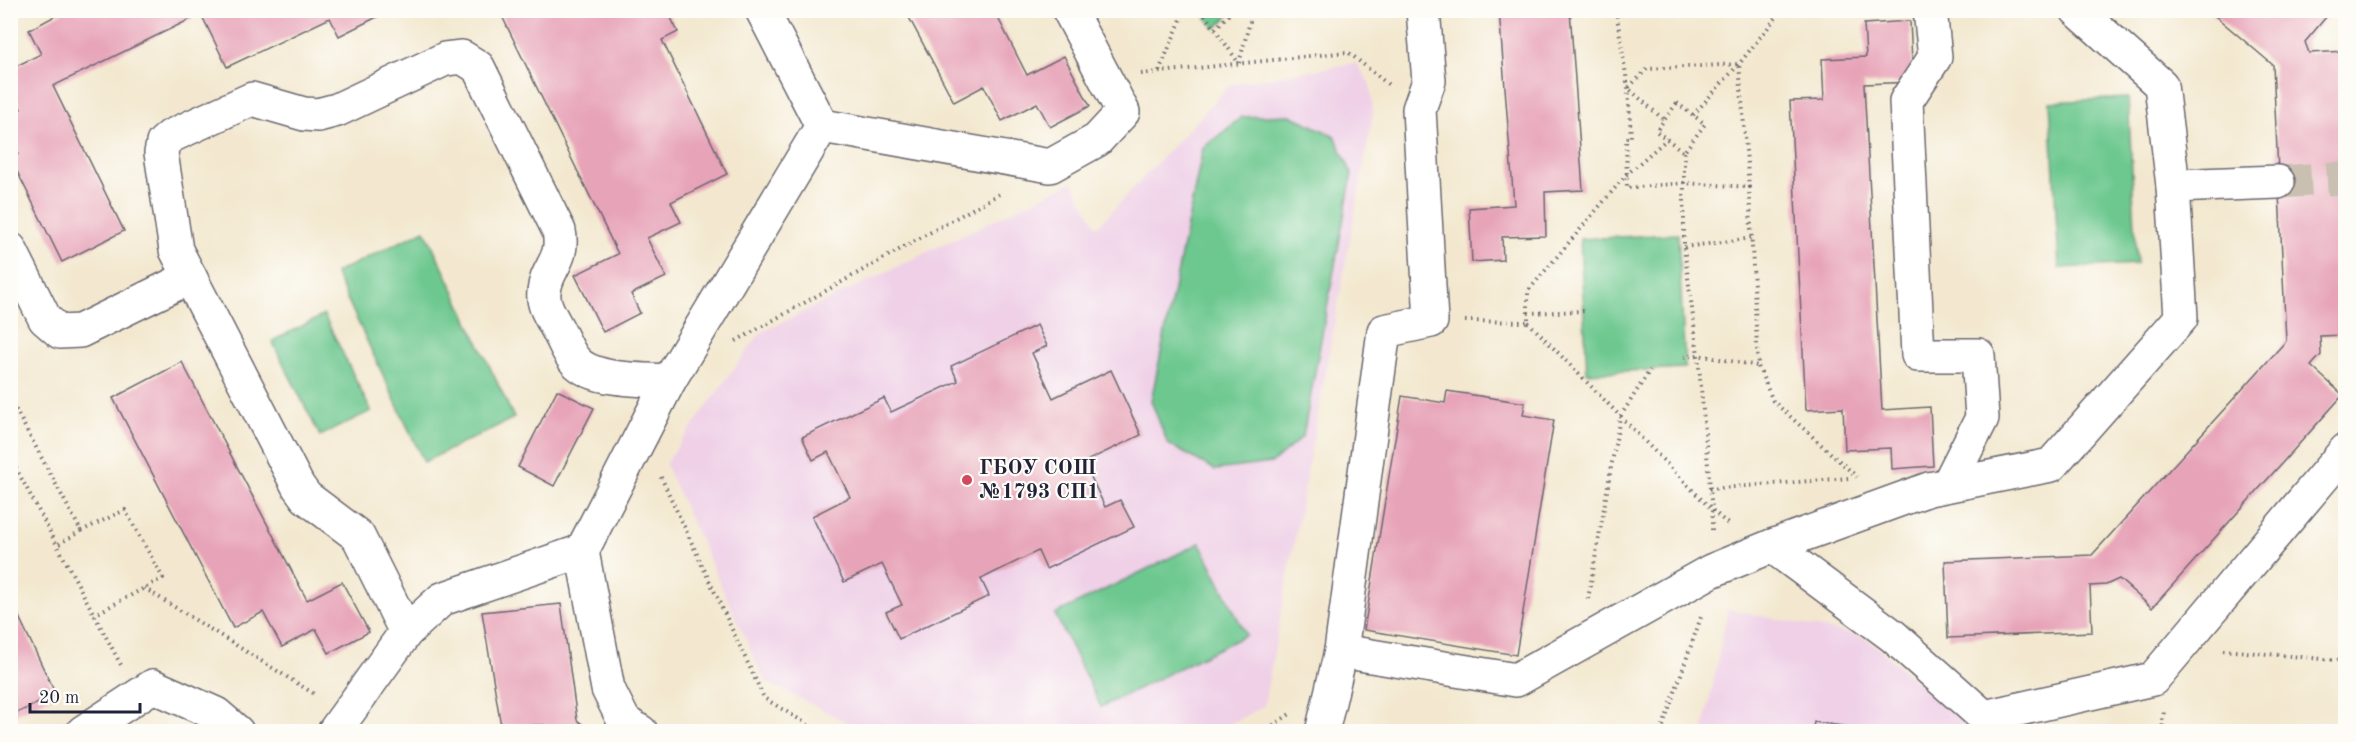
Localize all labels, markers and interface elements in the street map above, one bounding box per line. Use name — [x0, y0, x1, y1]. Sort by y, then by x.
place label: ГБОУ СОШ №1793 СП1 — [979, 458, 1099, 503]
marker: ГБОУ СОШ №1793 СП1 — [960, 473, 974, 487]
scale bar — [30, 676, 140, 714]
text: 20 m — [39, 689, 79, 707]

